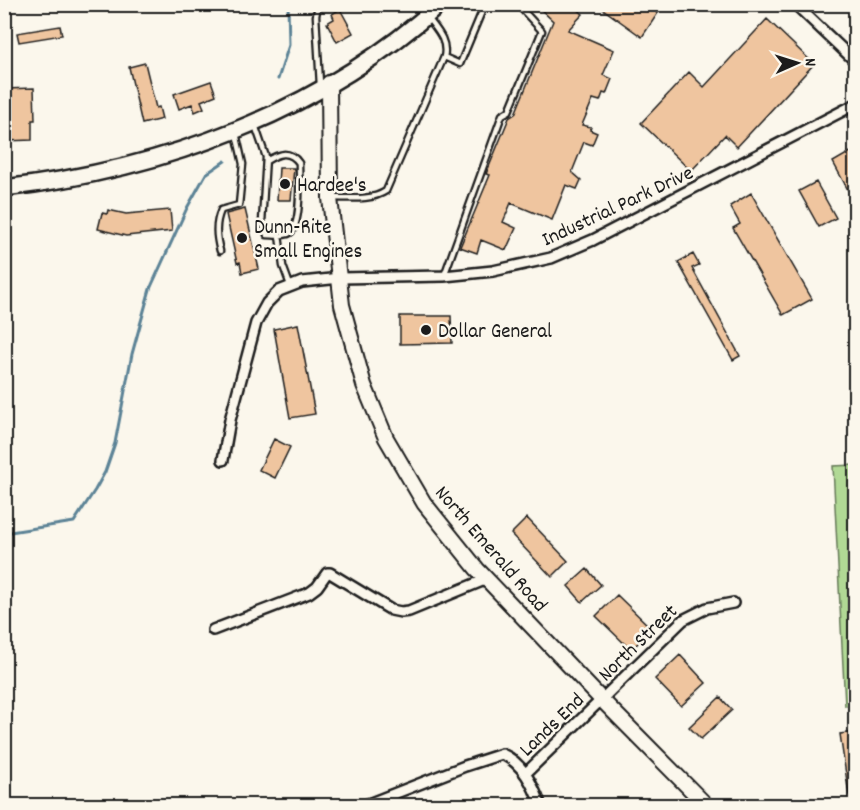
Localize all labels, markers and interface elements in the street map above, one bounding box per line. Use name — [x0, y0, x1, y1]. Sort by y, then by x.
north arrow — [767, 33, 827, 93]
text: N — [798, 58, 821, 67]
street label: Industrial Park Drive — [538, 159, 699, 256]
place label: Hardee's — [297, 172, 367, 202]
marker: Hardee's — [278, 177, 292, 191]
place label: Dunn-Rite Small Engines — [254, 214, 362, 268]
marker: Dunn-Rite Small Engines — [235, 231, 249, 245]
place label: Dollar General — [438, 318, 552, 348]
marker: Dollar General — [419, 323, 433, 337]
street label: North Emerald Road — [426, 480, 553, 620]
street label: North Street — [592, 598, 686, 690]
street label: Lands End — [514, 687, 593, 765]

